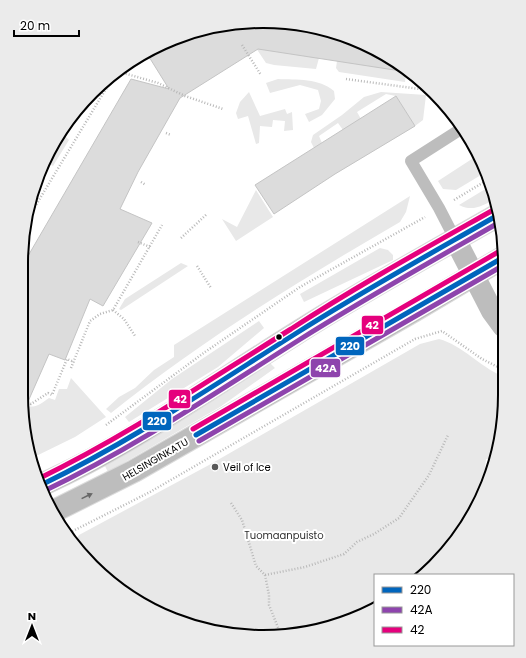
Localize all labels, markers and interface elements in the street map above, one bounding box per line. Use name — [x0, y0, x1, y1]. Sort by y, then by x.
scale bar — [14, 12, 79, 38]
text: 20 m — [20, 17, 50, 34]
line badge: 42 — [361, 315, 384, 335]
text: 42 — [365, 317, 379, 333]
unlabelled marker — [274, 332, 284, 342]
line badge: 220 — [335, 336, 365, 356]
text: 220 — [340, 338, 360, 354]
line badge: 42A — [310, 358, 341, 378]
text: 42A — [315, 360, 337, 376]
line badge: 42 — [168, 389, 191, 409]
text: 42 — [173, 391, 187, 407]
line badge: 220 — [142, 411, 172, 431]
text: 220 — [147, 413, 167, 429]
street label: HELSINGINKATU — [120, 434, 191, 484]
place label: Veil of Ice — [223, 460, 271, 475]
marker: Veil of Ice — [210, 462, 220, 472]
one-way arrow — [81, 493, 93, 499]
park label: Tuomaanpuisto — [244, 528, 324, 543]
legend — [374, 574, 514, 646]
text: 220 — [410, 581, 431, 598]
text: 42A — [410, 601, 433, 618]
north arrow — [12, 606, 52, 646]
text: N — [28, 608, 36, 624]
text: 42 — [410, 621, 425, 638]

